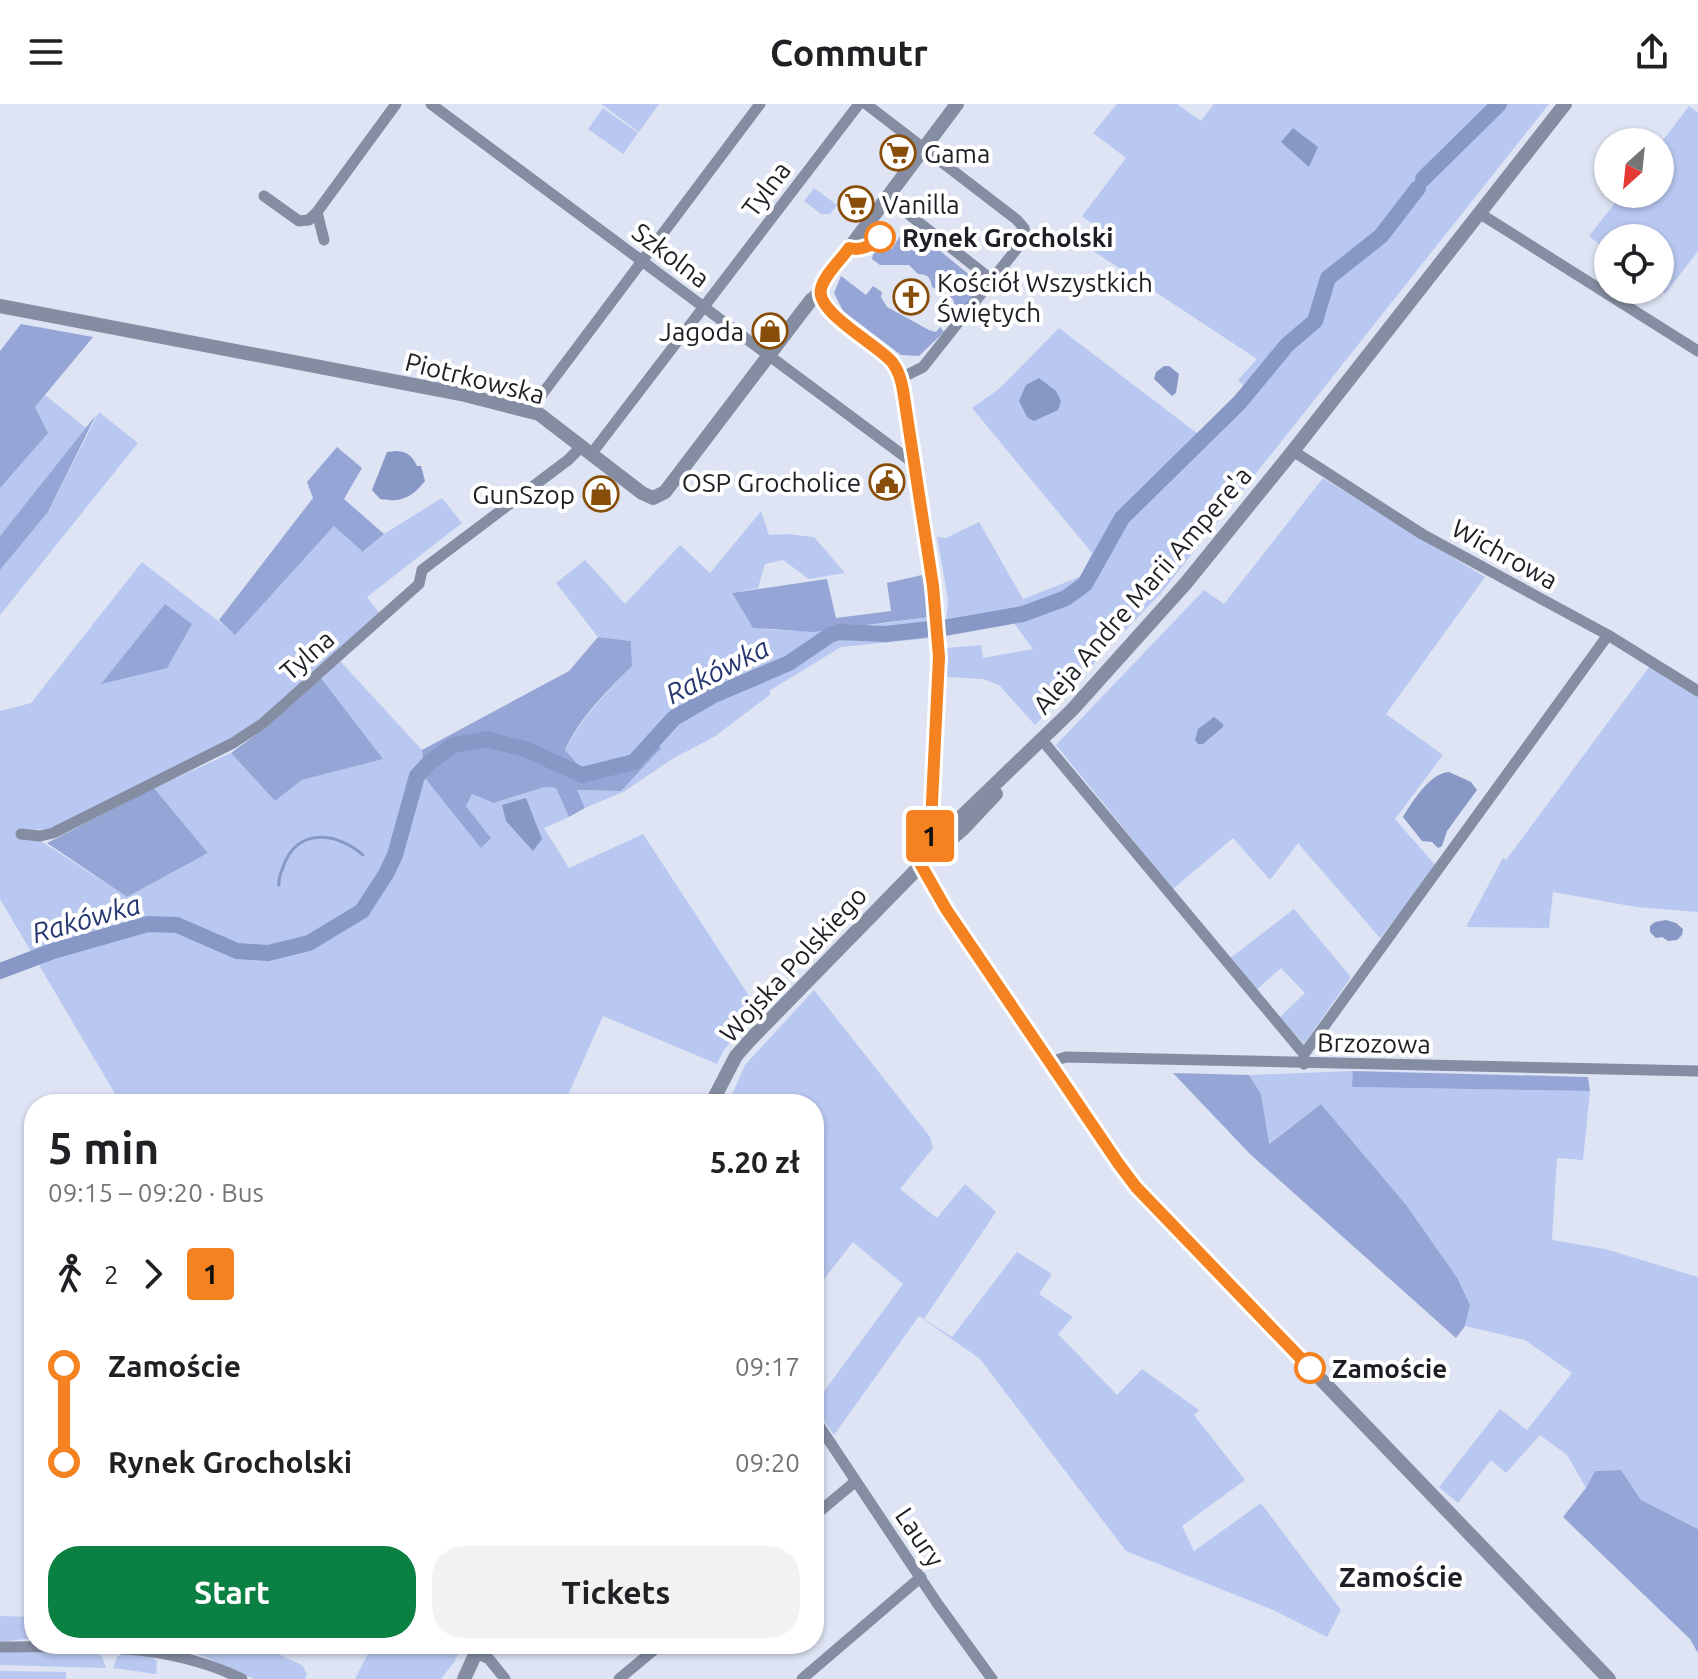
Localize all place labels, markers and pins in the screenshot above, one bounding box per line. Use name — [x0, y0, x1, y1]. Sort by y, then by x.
supermarket icon: Gama — [879, 134, 917, 172]
place label: Gama — [924, 139, 990, 168]
supermarket icon: Vanilla — [837, 185, 875, 223]
place label: Vanilla — [882, 190, 960, 219]
marker: Rynek Grocholski — [865, 222, 895, 252]
place label: Rynek Grocholski — [902, 223, 1114, 252]
place label: Kościół Wszystkich Świętych — [937, 268, 1153, 327]
church icon: Kościół Wszystkich Świętych — [892, 278, 930, 316]
shop icon: Jagoda — [751, 312, 789, 350]
place label: Jagoda — [659, 317, 744, 346]
public building icon: OSP Grocholice — [868, 463, 906, 501]
place label: OSP Grocholice — [682, 468, 861, 497]
shop icon: GunSzop — [582, 475, 620, 513]
place label: GunSzop — [472, 480, 575, 509]
marker: Zamoście — [1295, 1353, 1325, 1383]
place label: Zamoście — [1332, 1354, 1447, 1383]

